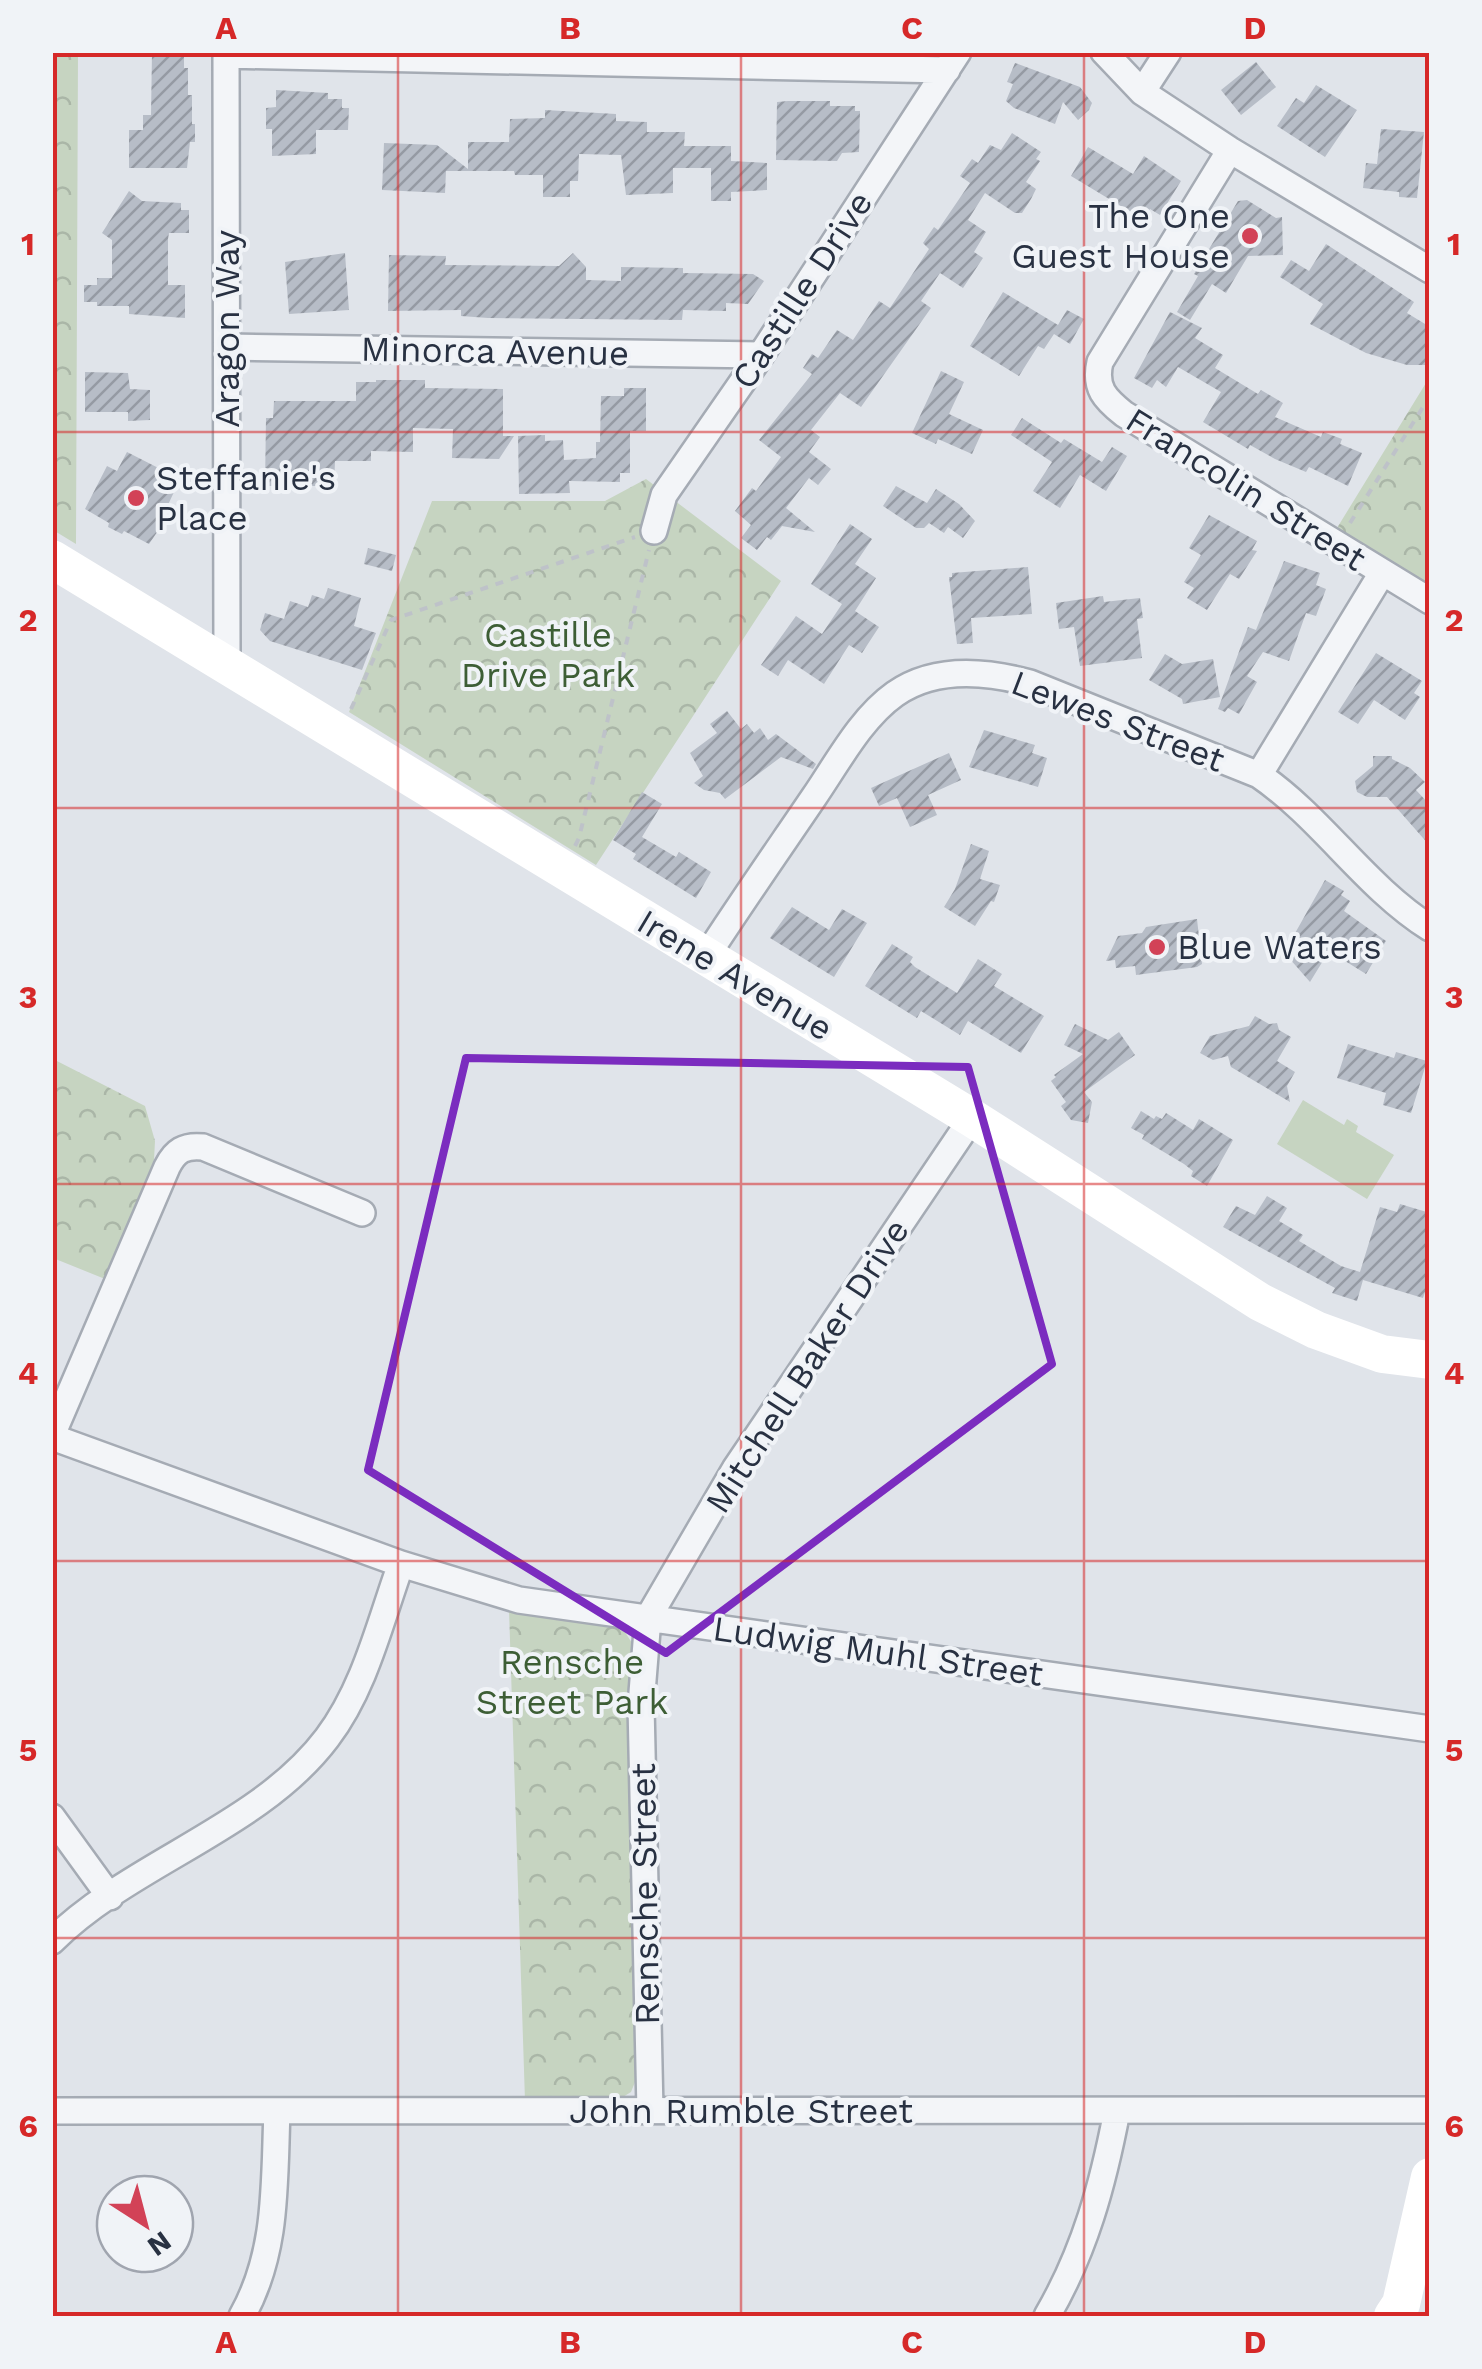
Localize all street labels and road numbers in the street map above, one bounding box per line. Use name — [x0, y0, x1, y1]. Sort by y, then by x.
street label: Castille Drive — [723, 183, 881, 397]
street label: Aragon Way — [206, 230, 248, 428]
street label: Minorca Avenue — [360, 328, 630, 374]
street label: Francolin Street — [1118, 398, 1374, 580]
street label: Lewes Street — [1006, 661, 1231, 781]
street label: Irene Avenue — [630, 900, 840, 1050]
street label: Mitchell Baker Drive — [696, 1211, 918, 1521]
street label: Ludwig Muhl Street — [710, 1607, 1046, 1695]
street label: Rensche Street — [622, 1762, 668, 2025]
street label: John Rumble Street — [569, 2090, 913, 2132]

